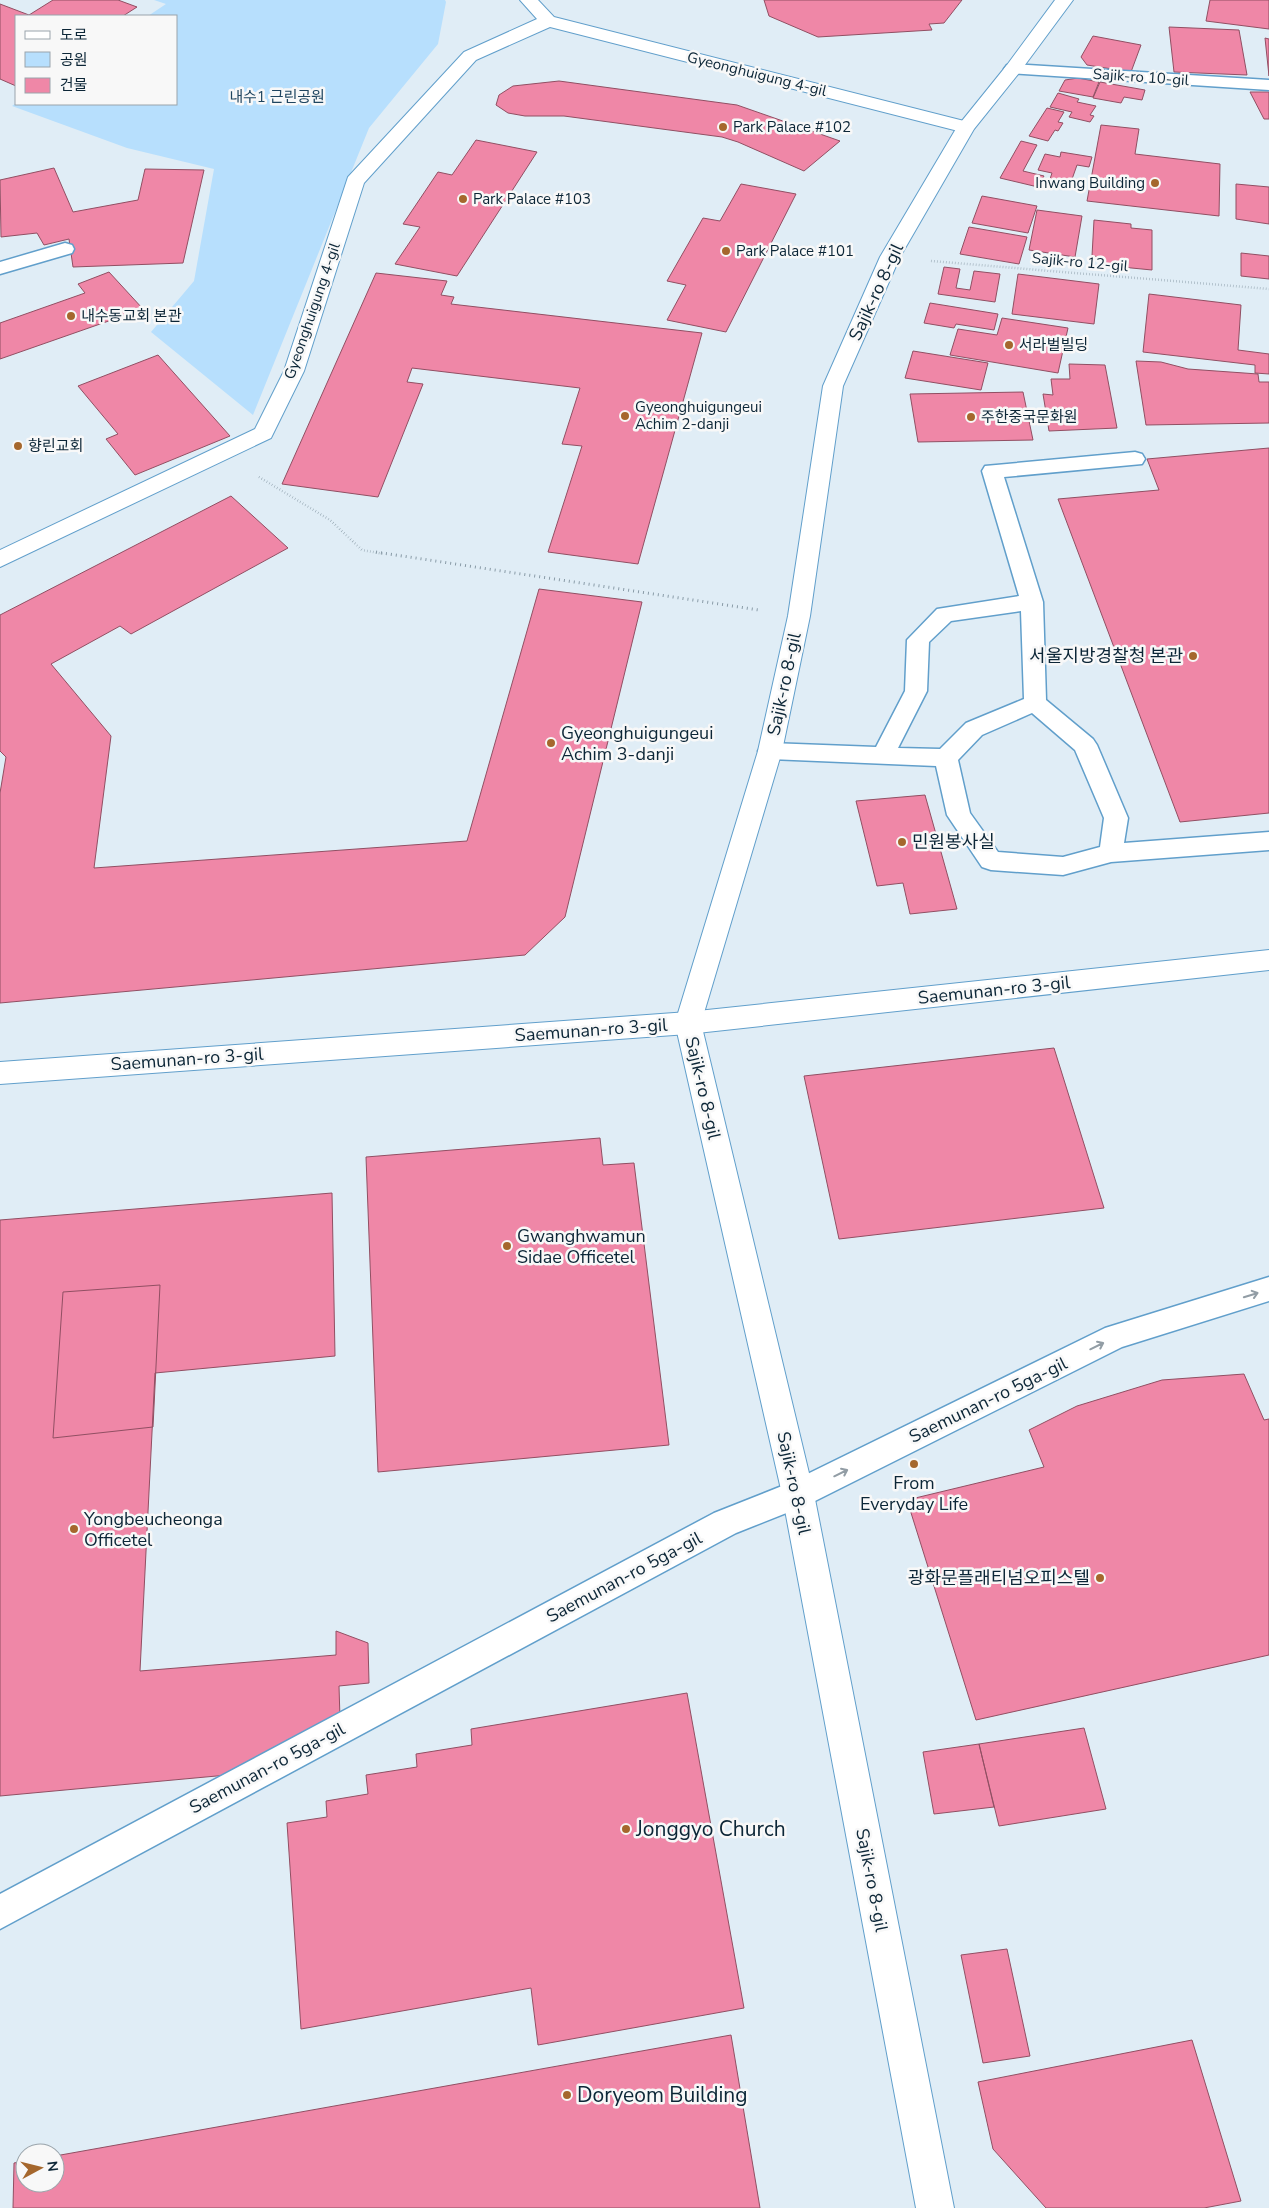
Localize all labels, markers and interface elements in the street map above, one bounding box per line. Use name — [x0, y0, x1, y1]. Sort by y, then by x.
legend — [15, 15, 178, 105]
text: 도로 — [60, 25, 88, 45]
street label: Gyeonghuigung 4-gil — [685, 47, 829, 101]
text: 공원 — [60, 50, 88, 70]
street label: Sajik-ro 10-gil — [1092, 64, 1190, 90]
text: 건물 — [60, 75, 88, 95]
park label: 내수1 근린공원 — [229, 87, 325, 107]
place label: Park Palace #102 — [733, 117, 851, 137]
marker: Park Palace #102 — [717, 121, 729, 133]
place label: Inwang Building — [1035, 173, 1145, 193]
marker: Inwang Building — [1149, 177, 1161, 189]
place label: Park Palace #103 — [473, 189, 591, 209]
marker: Park Palace #103 — [457, 193, 469, 205]
street label: Sajik-ro 8-gil — [843, 239, 909, 345]
street label: Gyeonghuigung 4-gil — [279, 240, 345, 382]
place label: Park Palace #101 — [736, 241, 854, 261]
marker: Park Palace #101 — [720, 245, 732, 257]
street label: Sajik-ro 12-gil — [1031, 248, 1129, 276]
place label: 내수동교회 본관 — [81, 306, 182, 326]
marker: 내수동교회 본관 — [65, 310, 77, 322]
place label: 서라벌빌딩 — [1019, 335, 1088, 355]
marker: 서라벌빌딩 — [1003, 339, 1015, 351]
place label: Gyeonghuigungeui Achim 2-danji — [635, 397, 762, 434]
place label: 주한중국문화원 — [981, 407, 1078, 427]
marker: Gyeonghuigungeui Achim 2-danji — [619, 410, 631, 422]
marker: 주한중국문화원 — [965, 411, 977, 423]
place label: 향린교회 — [28, 436, 83, 456]
marker: 향린교회 — [12, 440, 24, 452]
street label: Sajik-ro 8-gil — [761, 630, 807, 738]
place label: 서울지방경찰청 본관 — [1029, 644, 1183, 668]
marker: 서울지방경찰청 본관 — [1187, 650, 1199, 662]
place label: Gyeonghuigungeui Achim 3-danji — [561, 721, 713, 766]
marker: Gyeonghuigungeui Achim 3-danji — [545, 737, 557, 749]
place label: 민원봉사실 — [912, 830, 995, 854]
marker: 민원봉사실 — [896, 836, 908, 848]
street label: Saemunan-ro 3-gil — [917, 970, 1072, 1010]
street label: Saemunan-ro 3-gil — [514, 1013, 669, 1047]
street label: Sajik-ro 8-gil — [680, 1034, 727, 1142]
street label: Saemunan-ro 3-gil — [110, 1042, 265, 1076]
place label: Gwanghwamun Sidae Officetel — [517, 1224, 646, 1269]
marker: Gwanghwamun Sidae Officetel — [501, 1240, 513, 1252]
one-way arrow — [1242, 1289, 1258, 1299]
one-way arrow — [1089, 1341, 1104, 1351]
street label: Saemunan-ro 5ga-gil — [905, 1351, 1072, 1449]
street label: Sajik-ro 8-gil — [771, 1429, 817, 1537]
marker: From Everyday Life — [908, 1458, 920, 1470]
one-way arrow — [833, 1468, 848, 1477]
place label: From Everyday Life — [860, 1471, 968, 1516]
place label: Yongbeucheonga Officetel — [83, 1507, 223, 1552]
marker: Yongbeucheonga Officetel — [68, 1523, 80, 1535]
street label: Saemunan-ro 5ga-gil — [542, 1525, 707, 1628]
place label: 광화문플래티넘오피스텔 — [908, 1566, 1090, 1590]
marker: 광화문플래티넘오피스텔 — [1094, 1572, 1106, 1584]
street label: Saemunan-ro 5ga-gil — [185, 1716, 350, 1819]
place label: Jonggyo Church — [635, 1815, 786, 1843]
marker: Jonggyo Church — [620, 1823, 632, 1835]
street label: Sajik-ro 8-gil — [850, 1826, 894, 1934]
place label: Doryeom Building — [577, 2081, 748, 2109]
marker: Doryeom Building — [561, 2089, 573, 2101]
north arrow — [15, 2143, 65, 2193]
text: N — [42, 2160, 62, 2173]

